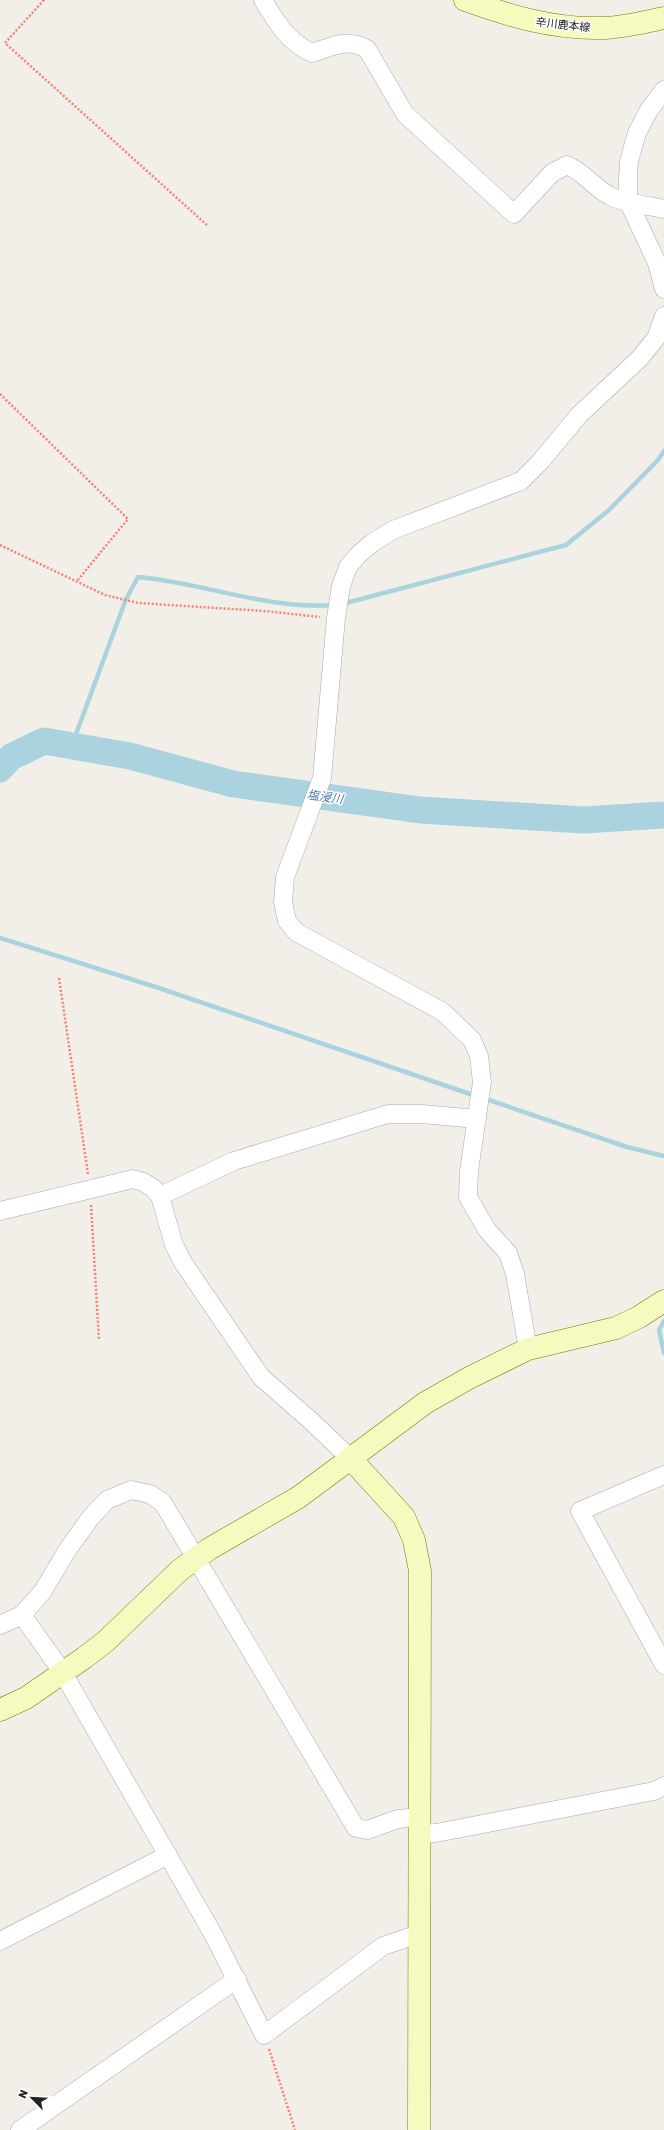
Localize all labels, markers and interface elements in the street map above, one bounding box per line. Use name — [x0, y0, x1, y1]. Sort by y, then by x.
street label: 辛川鹿本線 — [535, 16, 591, 34]
water label: 塩浸川 — [306, 788, 346, 807]
north arrow — [12, 2078, 52, 2118]
text: N — [16, 2088, 31, 2100]

